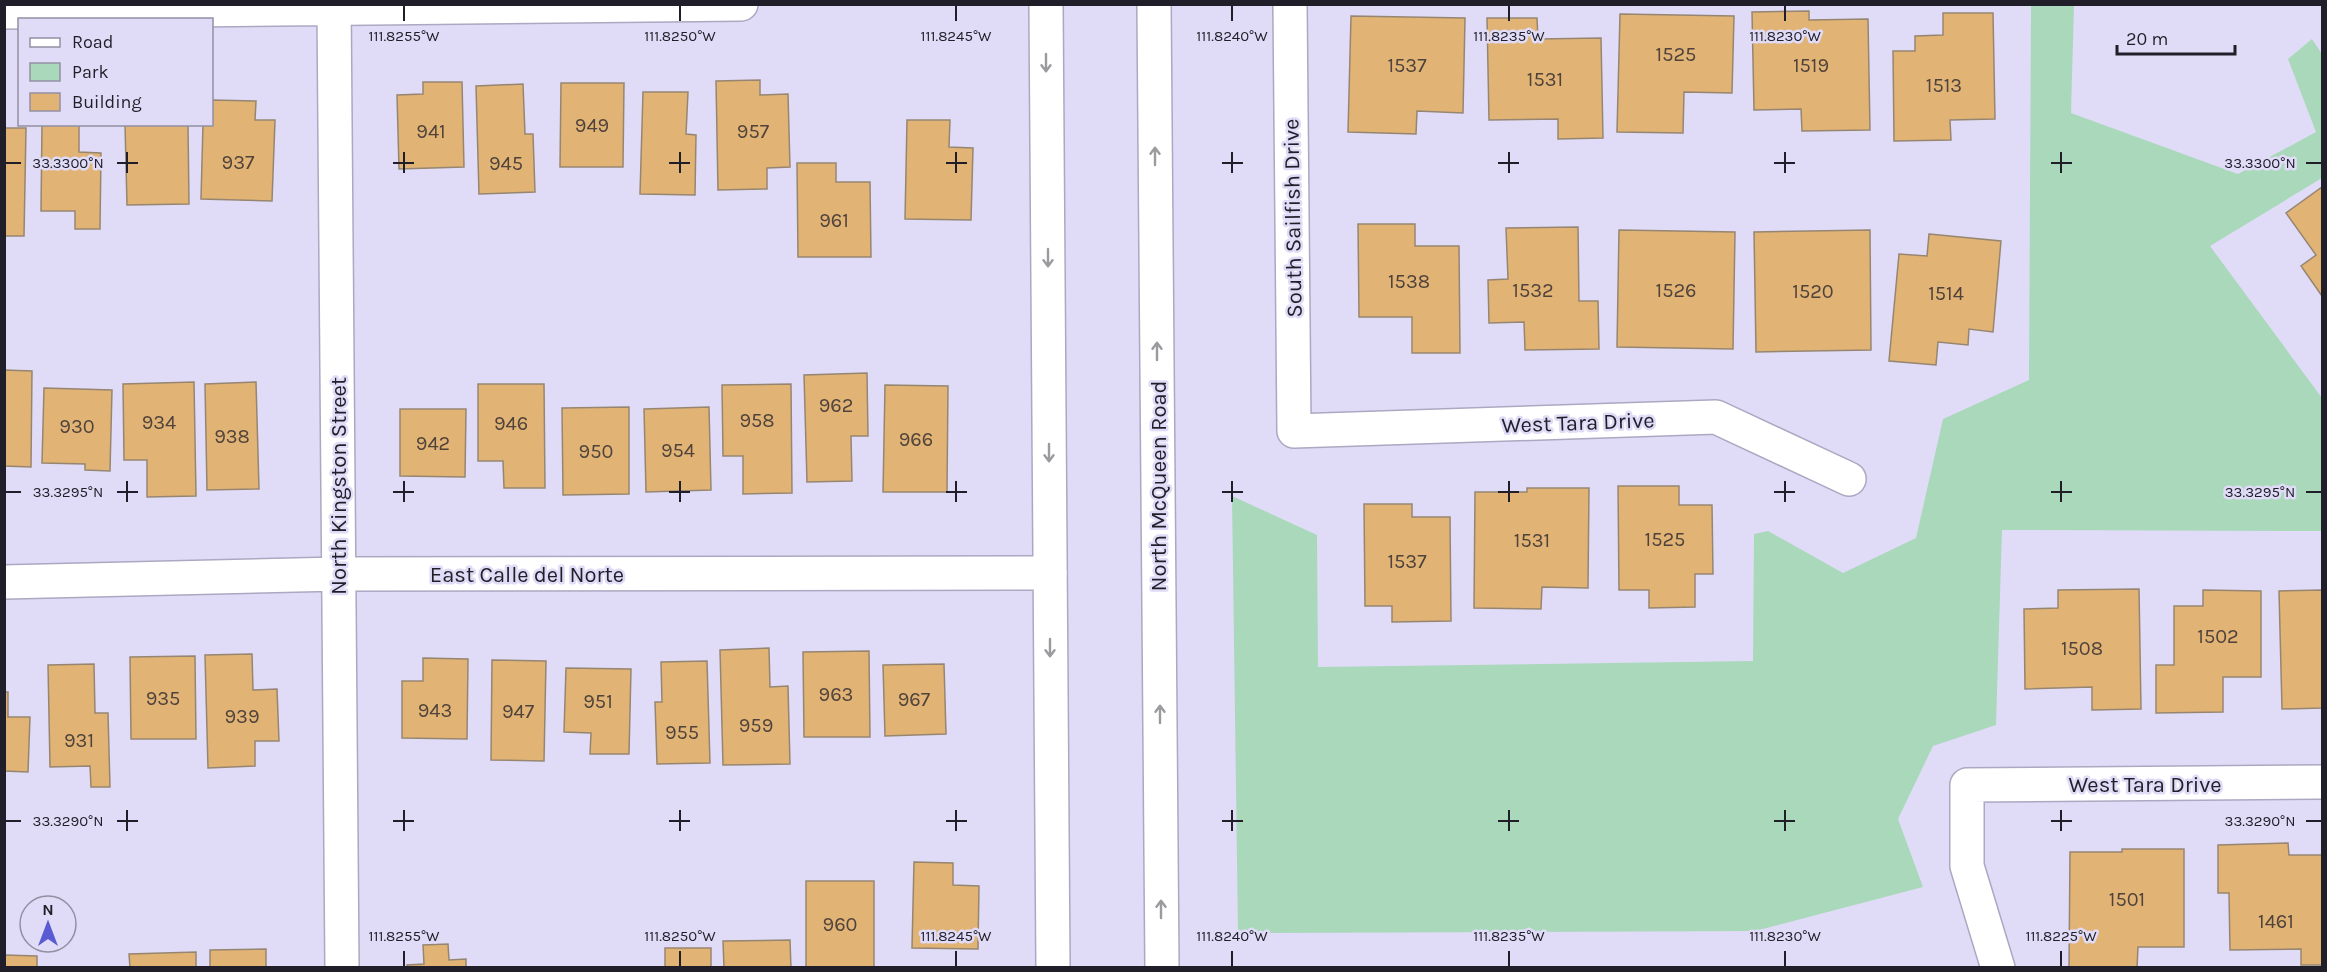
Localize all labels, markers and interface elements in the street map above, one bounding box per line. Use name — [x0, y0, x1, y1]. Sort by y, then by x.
legend — [18, 18, 213, 126]
scale bar — [2117, 18, 2236, 56]
text: 111.8255°W — [369, 27, 440, 45]
text: 111.8250°W — [644, 27, 716, 45]
text: 111.8245°W — [921, 27, 992, 45]
text: 111.8240°W — [1196, 27, 1268, 45]
text: 111.8235°W — [1473, 27, 1545, 45]
text: 111.8230°W — [1749, 27, 1821, 45]
text: 20 m — [2126, 28, 2168, 50]
text: Road — [72, 31, 113, 53]
house number: 1525 — [1656, 43, 1696, 66]
one-way arrow — [1040, 52, 1052, 72]
house number: 1537 — [1387, 54, 1427, 77]
house number: 1519 — [1793, 54, 1829, 77]
text: Park — [72, 61, 109, 83]
house number: 1531 — [1527, 68, 1563, 91]
house number: 1513 — [1926, 74, 1962, 97]
text: Building — [72, 91, 142, 113]
house number: 949 — [575, 114, 609, 137]
street label: South Sailfish Drive — [1278, 118, 1308, 318]
house number: 941 — [416, 120, 446, 143]
house number: 957 — [737, 120, 770, 143]
one-way arrow — [1149, 147, 1161, 167]
house number: 937 — [222, 151, 255, 174]
house number: 945 — [489, 152, 523, 175]
text: 33.3300°N — [32, 154, 104, 172]
text: 33.3300°N — [2224, 154, 2296, 172]
house number: 961 — [819, 209, 849, 232]
one-way arrow — [1042, 247, 1054, 267]
house number: 1538 — [1388, 270, 1430, 293]
house number: 1532 — [1512, 279, 1554, 302]
house number: 1526 — [1656, 279, 1696, 302]
house number: 1520 — [1792, 280, 1834, 303]
house number: 1514 — [1928, 282, 1964, 305]
one-way arrow — [1151, 342, 1162, 362]
street label: North Kingston Street — [326, 377, 352, 595]
street label: North McQueen Road — [1146, 380, 1172, 592]
house number: 962 — [819, 394, 853, 417]
street label: West Tara Drive — [1501, 407, 1655, 439]
house number: 958 — [739, 409, 775, 432]
house number: 934 — [142, 411, 176, 434]
house number: 946 — [494, 412, 528, 435]
house number: 930 — [59, 415, 95, 438]
house number: 938 — [214, 425, 250, 448]
house number: 966 — [899, 428, 933, 451]
house number: 942 — [416, 432, 450, 455]
house number: 954 — [661, 439, 695, 462]
house number: 950 — [579, 440, 613, 463]
one-way arrow — [1043, 442, 1055, 462]
text: 33.3295°N — [33, 483, 103, 501]
text: 33.3295°N — [2225, 483, 2295, 501]
house number: 1525 — [1645, 528, 1685, 551]
house number: 1531 — [1514, 529, 1550, 552]
house number: 1537 — [1387, 550, 1427, 573]
street label: East Calle del Norte — [430, 562, 624, 588]
house number: 1502 — [2197, 625, 2239, 648]
one-way arrow — [1045, 637, 1056, 657]
house number: 1508 — [2061, 637, 2103, 660]
house number: 963 — [819, 683, 853, 706]
house number: 935 — [146, 687, 180, 710]
house number: 967 — [898, 688, 931, 711]
house number: 951 — [583, 690, 613, 713]
house number: 943 — [418, 699, 452, 722]
house number: 947 — [502, 700, 535, 723]
house number: 939 — [224, 705, 260, 728]
one-way arrow — [1154, 705, 1166, 725]
house number: 959 — [739, 714, 773, 737]
house number: 955 — [665, 721, 699, 744]
house number: 931 — [64, 729, 94, 752]
street label: West Tara Drive — [2068, 772, 2222, 798]
text: 33.3290°N — [33, 812, 103, 830]
text: 33.3290°N — [2225, 812, 2295, 830]
house number: 1501 — [2109, 888, 2145, 911]
north arrow — [18, 894, 78, 954]
text: N — [42, 900, 54, 919]
one-way arrow — [1155, 900, 1167, 920]
house number: 1461 — [2258, 910, 2294, 933]
house number: 960 — [823, 913, 857, 936]
text: 111.8255°W — [369, 927, 440, 945]
text: 111.8250°W — [644, 927, 716, 945]
text: 111.8245°W — [921, 927, 992, 945]
text: 111.8240°W — [1196, 927, 1268, 945]
text: 111.8235°W — [1473, 927, 1545, 945]
text: 111.8230°W — [1749, 927, 1821, 945]
text: 111.8225°W — [2025, 927, 2097, 945]

